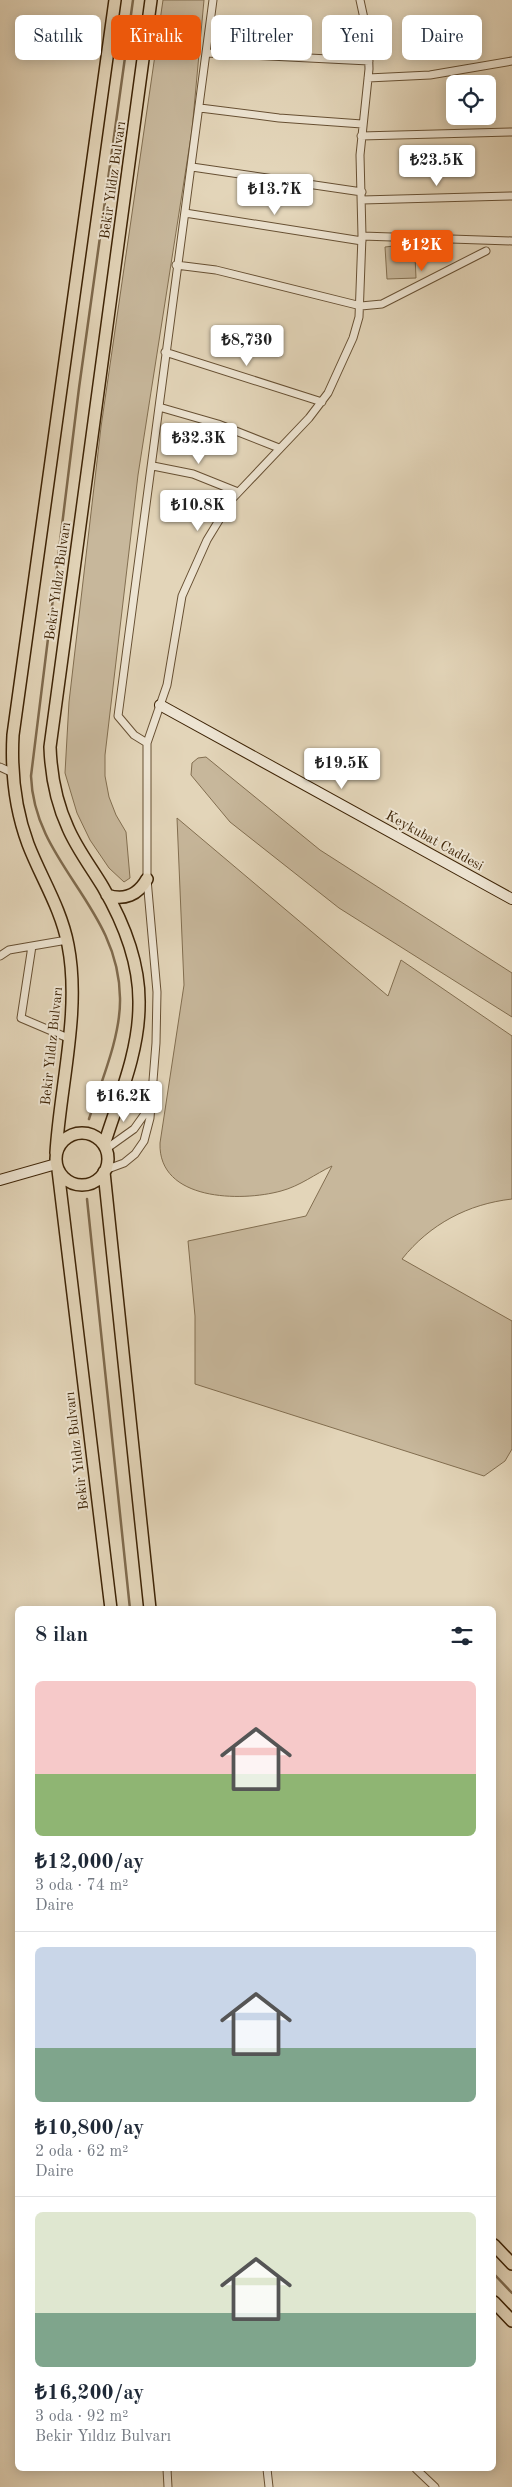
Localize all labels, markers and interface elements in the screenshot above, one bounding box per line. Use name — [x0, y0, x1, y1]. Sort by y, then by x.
chip: Satılık — [15, 15, 101, 60]
chip: Kiralık — [111, 15, 201, 60]
chip: Filtreler — [211, 15, 312, 60]
chip: Yeni — [322, 15, 392, 60]
chip: Daire — [402, 15, 482, 60]
map controls — [446, 75, 496, 125]
button: locate — [446, 75, 496, 125]
street label: Bekir Yıldız Bulvarı — [98, 120, 128, 240]
pin: ₺23.5K — [396, 144, 478, 187]
text: ₺23.5K — [410, 153, 464, 169]
pin: ₺13.7K — [234, 174, 316, 216]
text: ₺13.7K — [248, 182, 302, 198]
pin: ₺12K — [392, 230, 452, 272]
text: ₺12K — [402, 238, 442, 254]
pin: ₺8,730 — [206, 324, 288, 367]
text: ₺8,730 — [222, 333, 272, 349]
pin: ₺32.3K — [158, 422, 240, 465]
text: ₺32.3K — [172, 431, 226, 447]
pin: ₺10.8K — [157, 490, 239, 532]
text: ₺10.8K — [171, 498, 225, 514]
street label: Bekir Yıldız Bulvarı — [43, 521, 73, 641]
pin: ₺19.5K — [301, 748, 383, 790]
text: ₺19.5K — [315, 756, 369, 772]
street label: Keykubat Caddesi — [383, 808, 486, 874]
street label: Bekir Yıldız Bulvarı — [39, 986, 65, 1106]
pin: ₺16.2K — [83, 1080, 165, 1123]
text: ₺16.2K — [97, 1089, 151, 1105]
street label: Bekir Yıldız Bulvarı — [63, 1391, 91, 1511]
icon: filters — [448, 1622, 476, 1650]
text: 8 ilan — [35, 1625, 88, 1646]
icon: home — [211, 1714, 301, 1804]
text: ₺12,000/ay — [35, 1852, 144, 1873]
text: 3 oda · 74 m² — [35, 1878, 128, 1894]
text: Daire — [35, 1898, 74, 1914]
icon: home — [211, 1979, 301, 2069]
text: ₺10,800/ay — [35, 2118, 144, 2139]
text: 2 oda · 62 m² — [35, 2144, 128, 2160]
text: Daire — [35, 2164, 74, 2180]
icon: home — [211, 2244, 301, 2334]
text: ₺16,200/ay — [35, 2383, 144, 2404]
text: 3 oda · 92 m² — [35, 2409, 128, 2425]
text: Bekir Yıldız Bulvarı — [35, 2429, 171, 2445]

